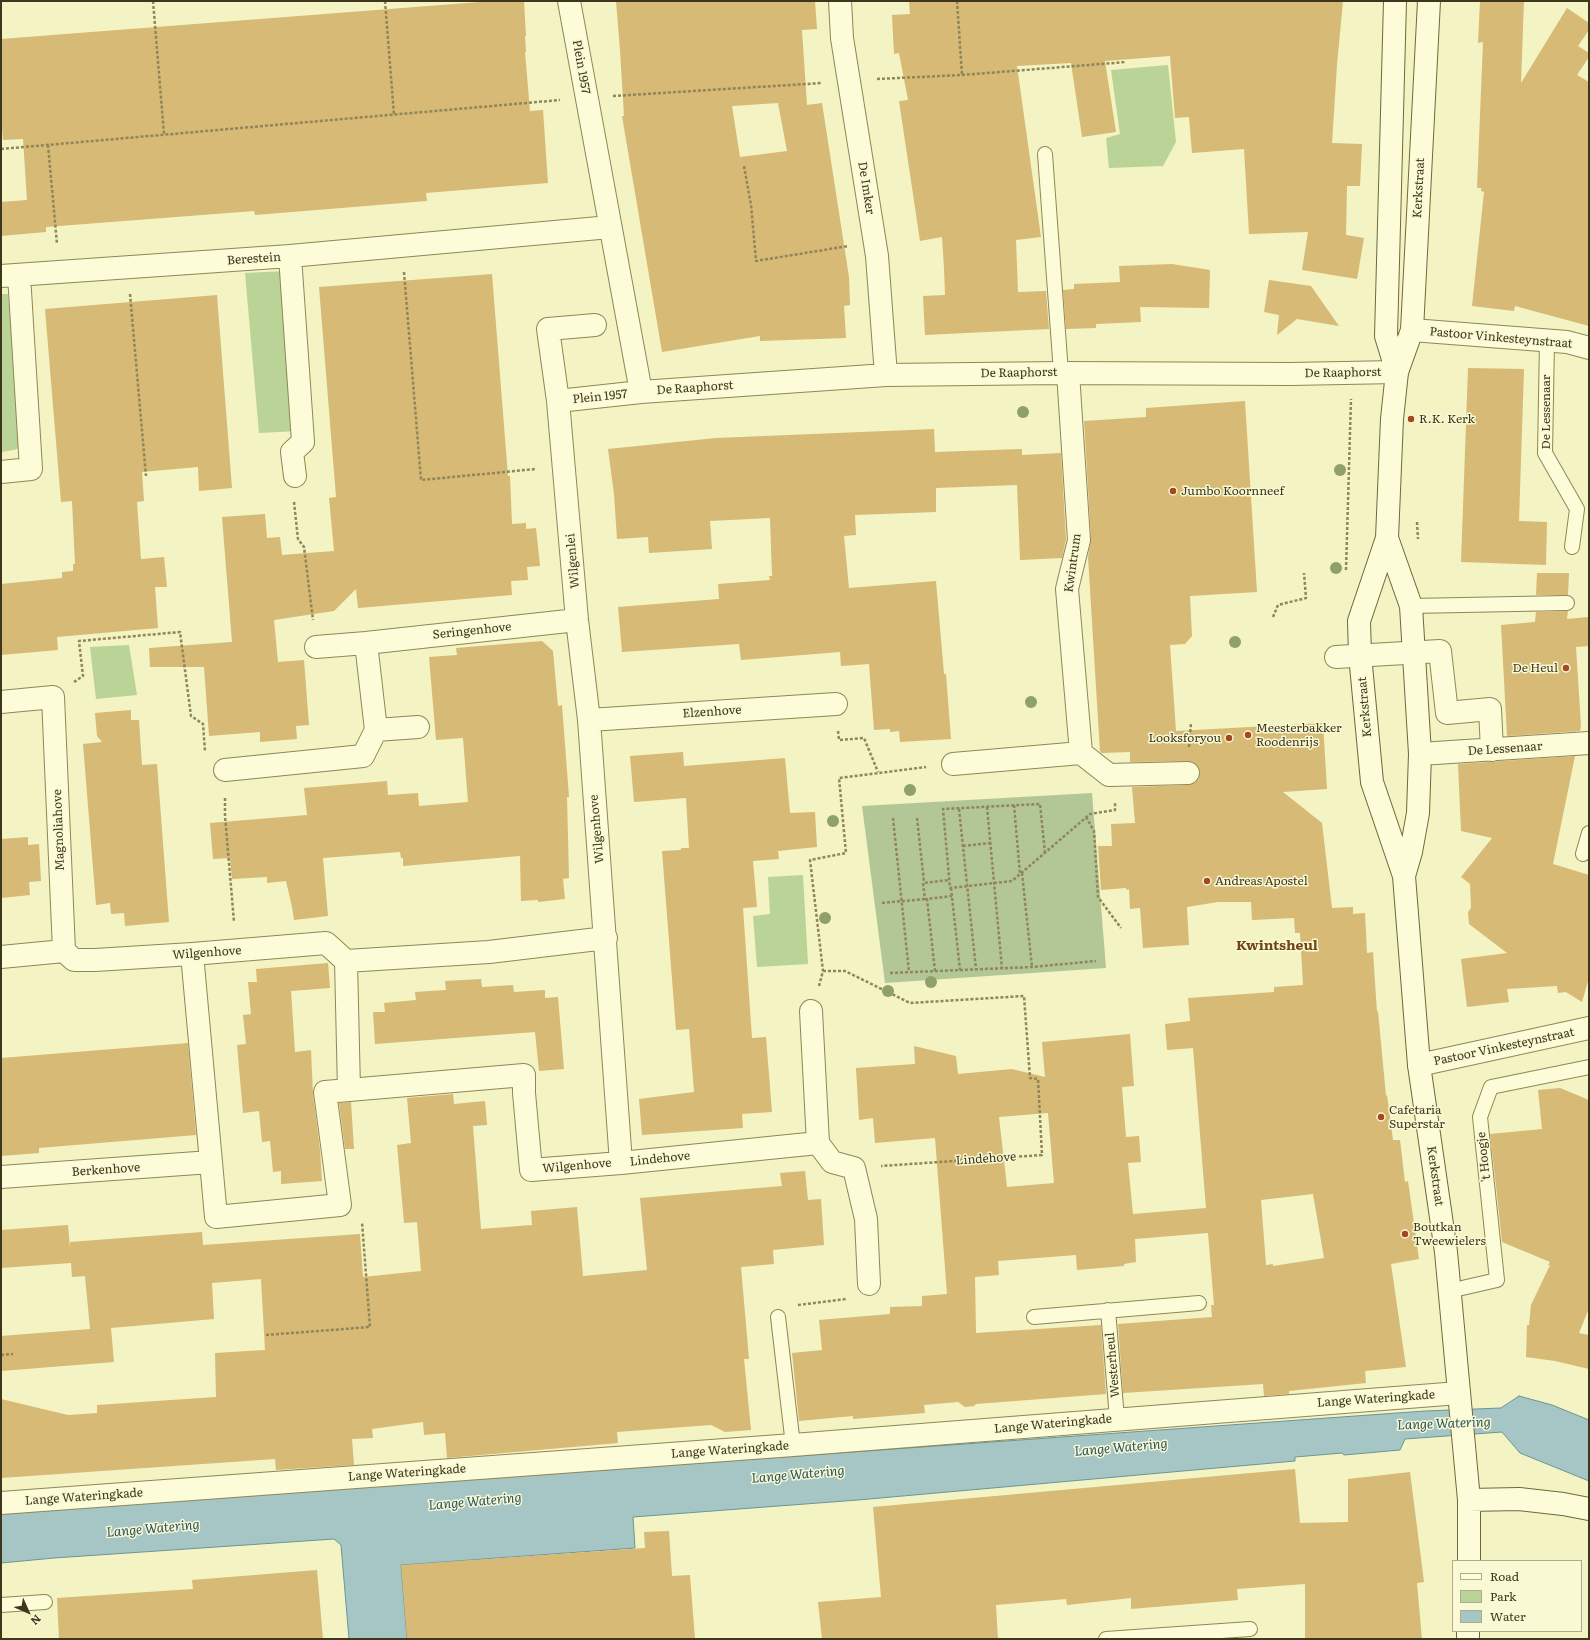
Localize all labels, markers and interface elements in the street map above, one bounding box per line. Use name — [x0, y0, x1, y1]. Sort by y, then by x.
street label: Plein 1957 — [569, 39, 593, 95]
street label: Kerkstraat — [1410, 157, 1428, 219]
street label: De Imker — [855, 161, 877, 215]
street label: Berestein — [227, 250, 281, 268]
street label: Pastoor Vinkesteynstraat — [1429, 325, 1573, 351]
street label: De Raaphorst — [980, 365, 1058, 381]
street label: De Raaphorst — [1304, 365, 1382, 381]
street label: De Lessenaar — [1539, 375, 1553, 449]
street label: De Raaphorst — [656, 378, 734, 398]
street label: Plein 1957 — [572, 387, 628, 407]
place label: R.K. Kerk — [1419, 412, 1475, 426]
marker: R.K. Kerk — [1406, 414, 1416, 424]
place label: Jumbo Koornneef — [1181, 484, 1284, 498]
marker: Jumbo Koornneef — [1168, 486, 1178, 496]
street label: Kwintrum — [1062, 532, 1084, 594]
street label: Wilgenlei — [563, 533, 583, 589]
street label: Seringenhove — [432, 620, 512, 642]
place label: De Heul — [1512, 661, 1558, 675]
marker: De Heul — [1561, 663, 1571, 673]
street label: Kerkstraat — [1355, 676, 1375, 738]
street label: Elzenhove — [682, 703, 742, 721]
place label: Meesterbakker Roodenrijs — [1256, 721, 1342, 749]
marker: Meesterbakker Roodenrijs — [1243, 730, 1253, 740]
place label: Looksforyou — [1148, 731, 1221, 745]
marker: Looksforyou — [1224, 733, 1234, 743]
street label: De Lessenaar — [1467, 739, 1543, 759]
street label: Magnoliahove — [50, 789, 68, 871]
street label: Wilgenhove — [587, 794, 607, 864]
place label: Andreas Apostel — [1215, 874, 1308, 888]
marker: Andreas Apostel — [1202, 876, 1212, 886]
district label: Kwintsheul — [1236, 938, 1318, 954]
street label: Wilgenhove — [172, 943, 242, 963]
street label: Pastoor Vinkesteynstraat — [1432, 1025, 1576, 1069]
place label: Cafetaria Superstar — [1389, 1103, 1445, 1131]
marker: Cafetaria Superstar — [1376, 1112, 1386, 1122]
street label: 't Hoogje — [1474, 1131, 1494, 1183]
street label: Kerkstraat — [1424, 1145, 1446, 1207]
street label: Lindehove — [629, 1149, 691, 1169]
street label: Lindehove — [955, 1150, 1017, 1168]
street label: Wilgenhove — [542, 1156, 612, 1176]
street label: Berkenhove — [71, 1160, 141, 1180]
place label: Boutkan Tweewielers — [1413, 1220, 1486, 1248]
marker: Boutkan Tweewielers — [1400, 1229, 1410, 1239]
street label: Westerheul — [1103, 1332, 1123, 1398]
street label: Lange Wateringkade — [1316, 1388, 1436, 1410]
street label: Lange Wateringkade — [993, 1412, 1113, 1436]
water label: Lange Watering — [1397, 1415, 1491, 1433]
water label: Lange Watering — [1074, 1436, 1168, 1460]
street label: Lange Wateringkade — [670, 1439, 790, 1461]
street label: Lange Wateringkade — [347, 1462, 467, 1484]
water label: Lange Watering — [751, 1463, 845, 1487]
street label: Lange Wateringkade — [24, 1486, 144, 1508]
water label: Lange Watering — [428, 1490, 522, 1514]
water label: Lange Watering — [106, 1517, 200, 1541]
legend — [1452, 1560, 1582, 1632]
text: Road — [1490, 1567, 1519, 1585]
text: Park — [1490, 1587, 1516, 1605]
north arrow — [8, 1592, 48, 1632]
text: Water — [1490, 1607, 1526, 1625]
text: N — [28, 1612, 45, 1629]

